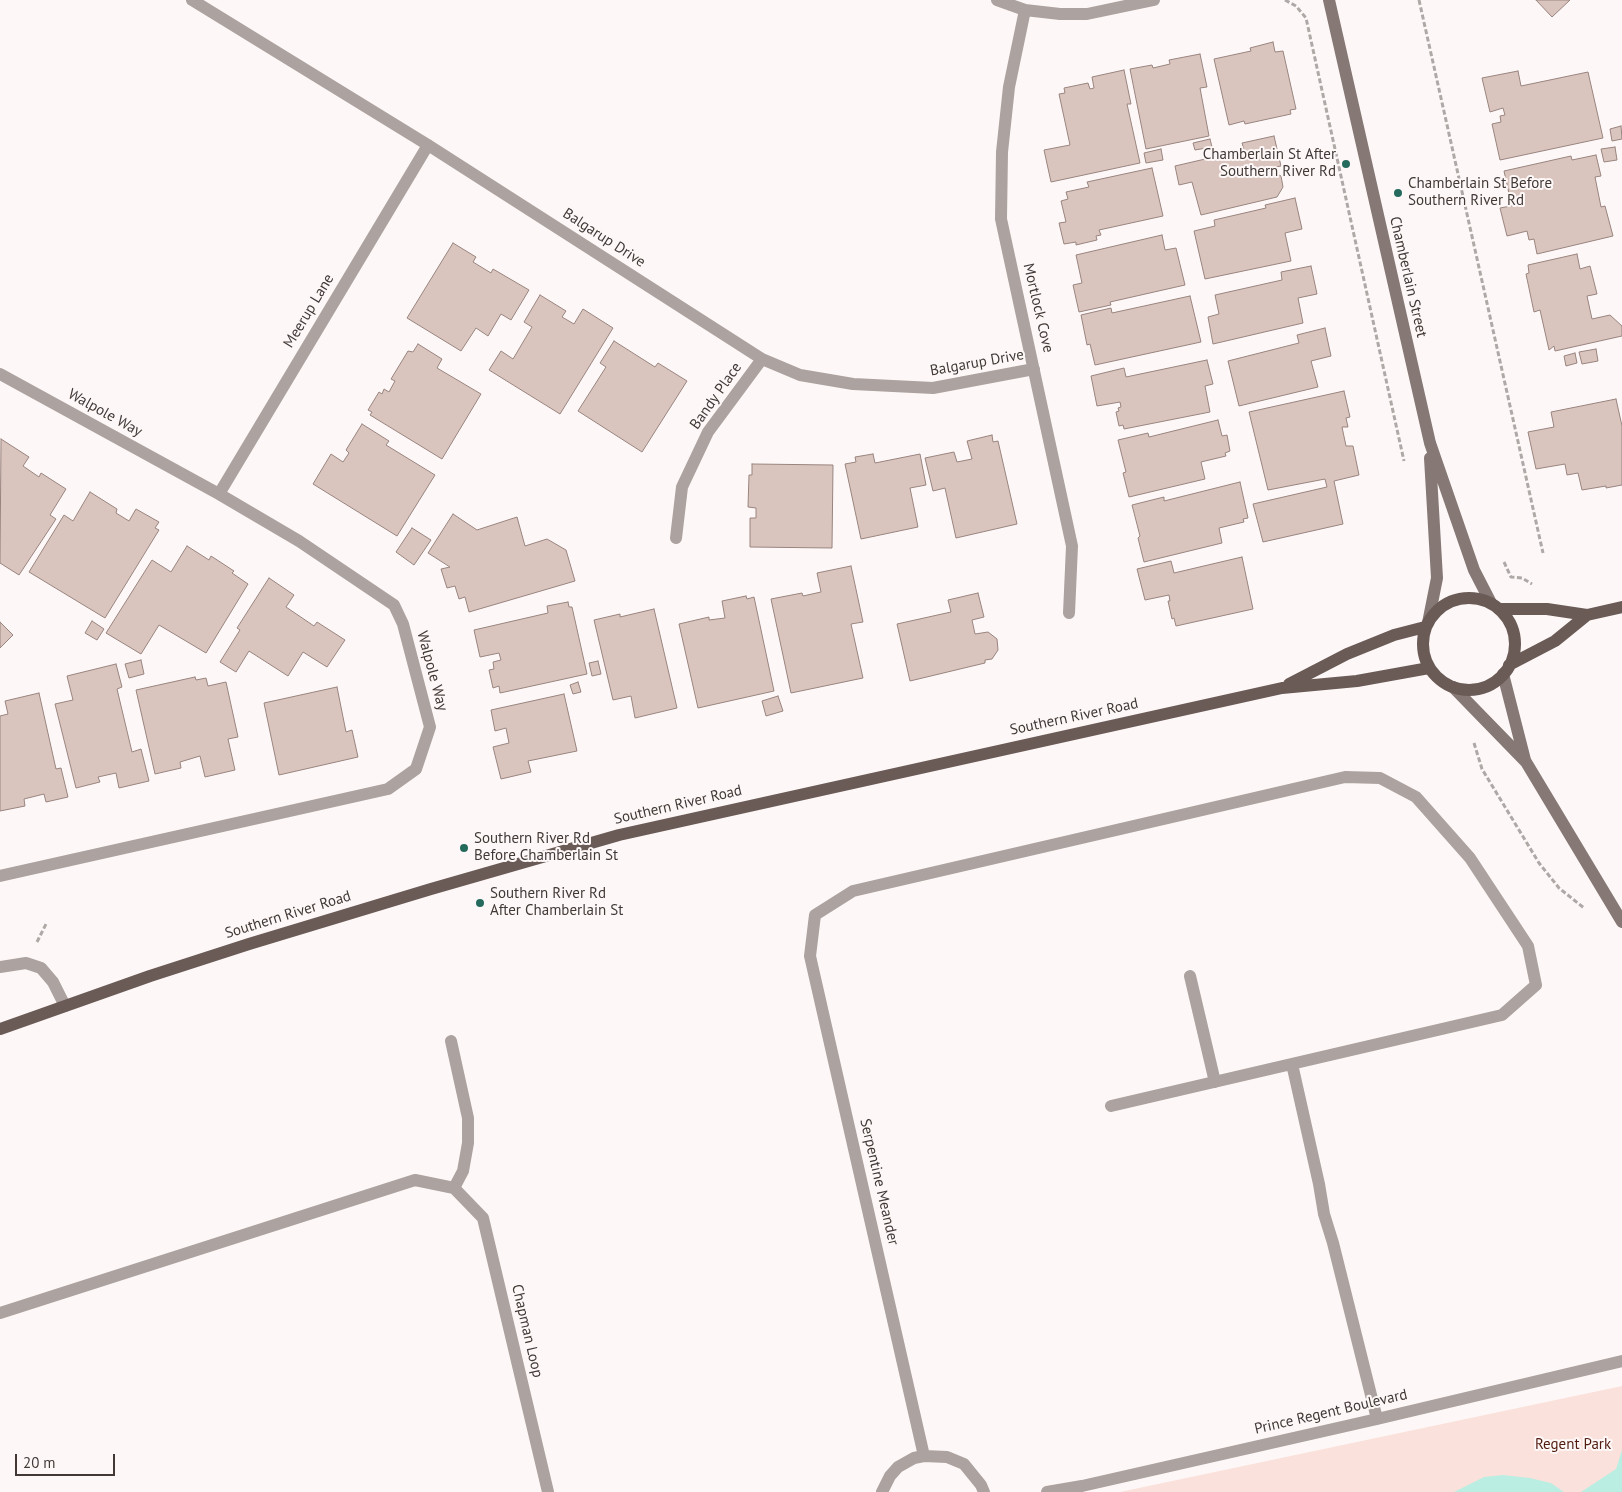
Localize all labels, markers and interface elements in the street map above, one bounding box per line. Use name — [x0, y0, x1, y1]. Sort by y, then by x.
place label: Chamberlain St After Southern River Rd — [1203, 146, 1336, 181]
marker: Chamberlain St After Southern River Rd — [1340, 158, 1352, 170]
place label: Chamberlain St Before Southern River Rd — [1408, 175, 1552, 210]
marker: Chamberlain St Before Southern River Rd — [1392, 187, 1404, 199]
street label: Balgarup Drive — [559, 205, 649, 271]
street label: Chamberlain Street — [1385, 215, 1431, 339]
street label: Mortlock Cove — [1019, 261, 1057, 355]
street label: Meerup Lane — [280, 271, 338, 351]
street label: Balgarup Drive — [929, 346, 1025, 380]
street label: Bandy Place — [686, 359, 746, 433]
street label: Walpole Way — [65, 385, 145, 441]
street label: Walpole Way — [413, 629, 451, 713]
street label: Southern River Road — [1008, 695, 1140, 739]
street label: Southern River Road — [612, 782, 744, 828]
place label: Southern River Rd Before Chamberlain St — [474, 830, 618, 865]
marker: Southern River Rd Before Chamberlain St — [458, 842, 470, 854]
place label: Southern River Rd After Chamberlain St — [490, 885, 623, 920]
street label: Southern River Road — [223, 887, 353, 943]
marker: Southern River Rd After Chamberlain St — [474, 897, 486, 909]
street label: Serpentine Meander — [856, 1117, 902, 1247]
street label: Chapman Loop — [508, 1283, 546, 1379]
street label: Prince Regent Boulevard — [1253, 1386, 1409, 1438]
park label: Regent Park — [1535, 1436, 1611, 1454]
scale bar — [18, 1444, 118, 1476]
text: 20 m — [23, 1453, 56, 1472]

